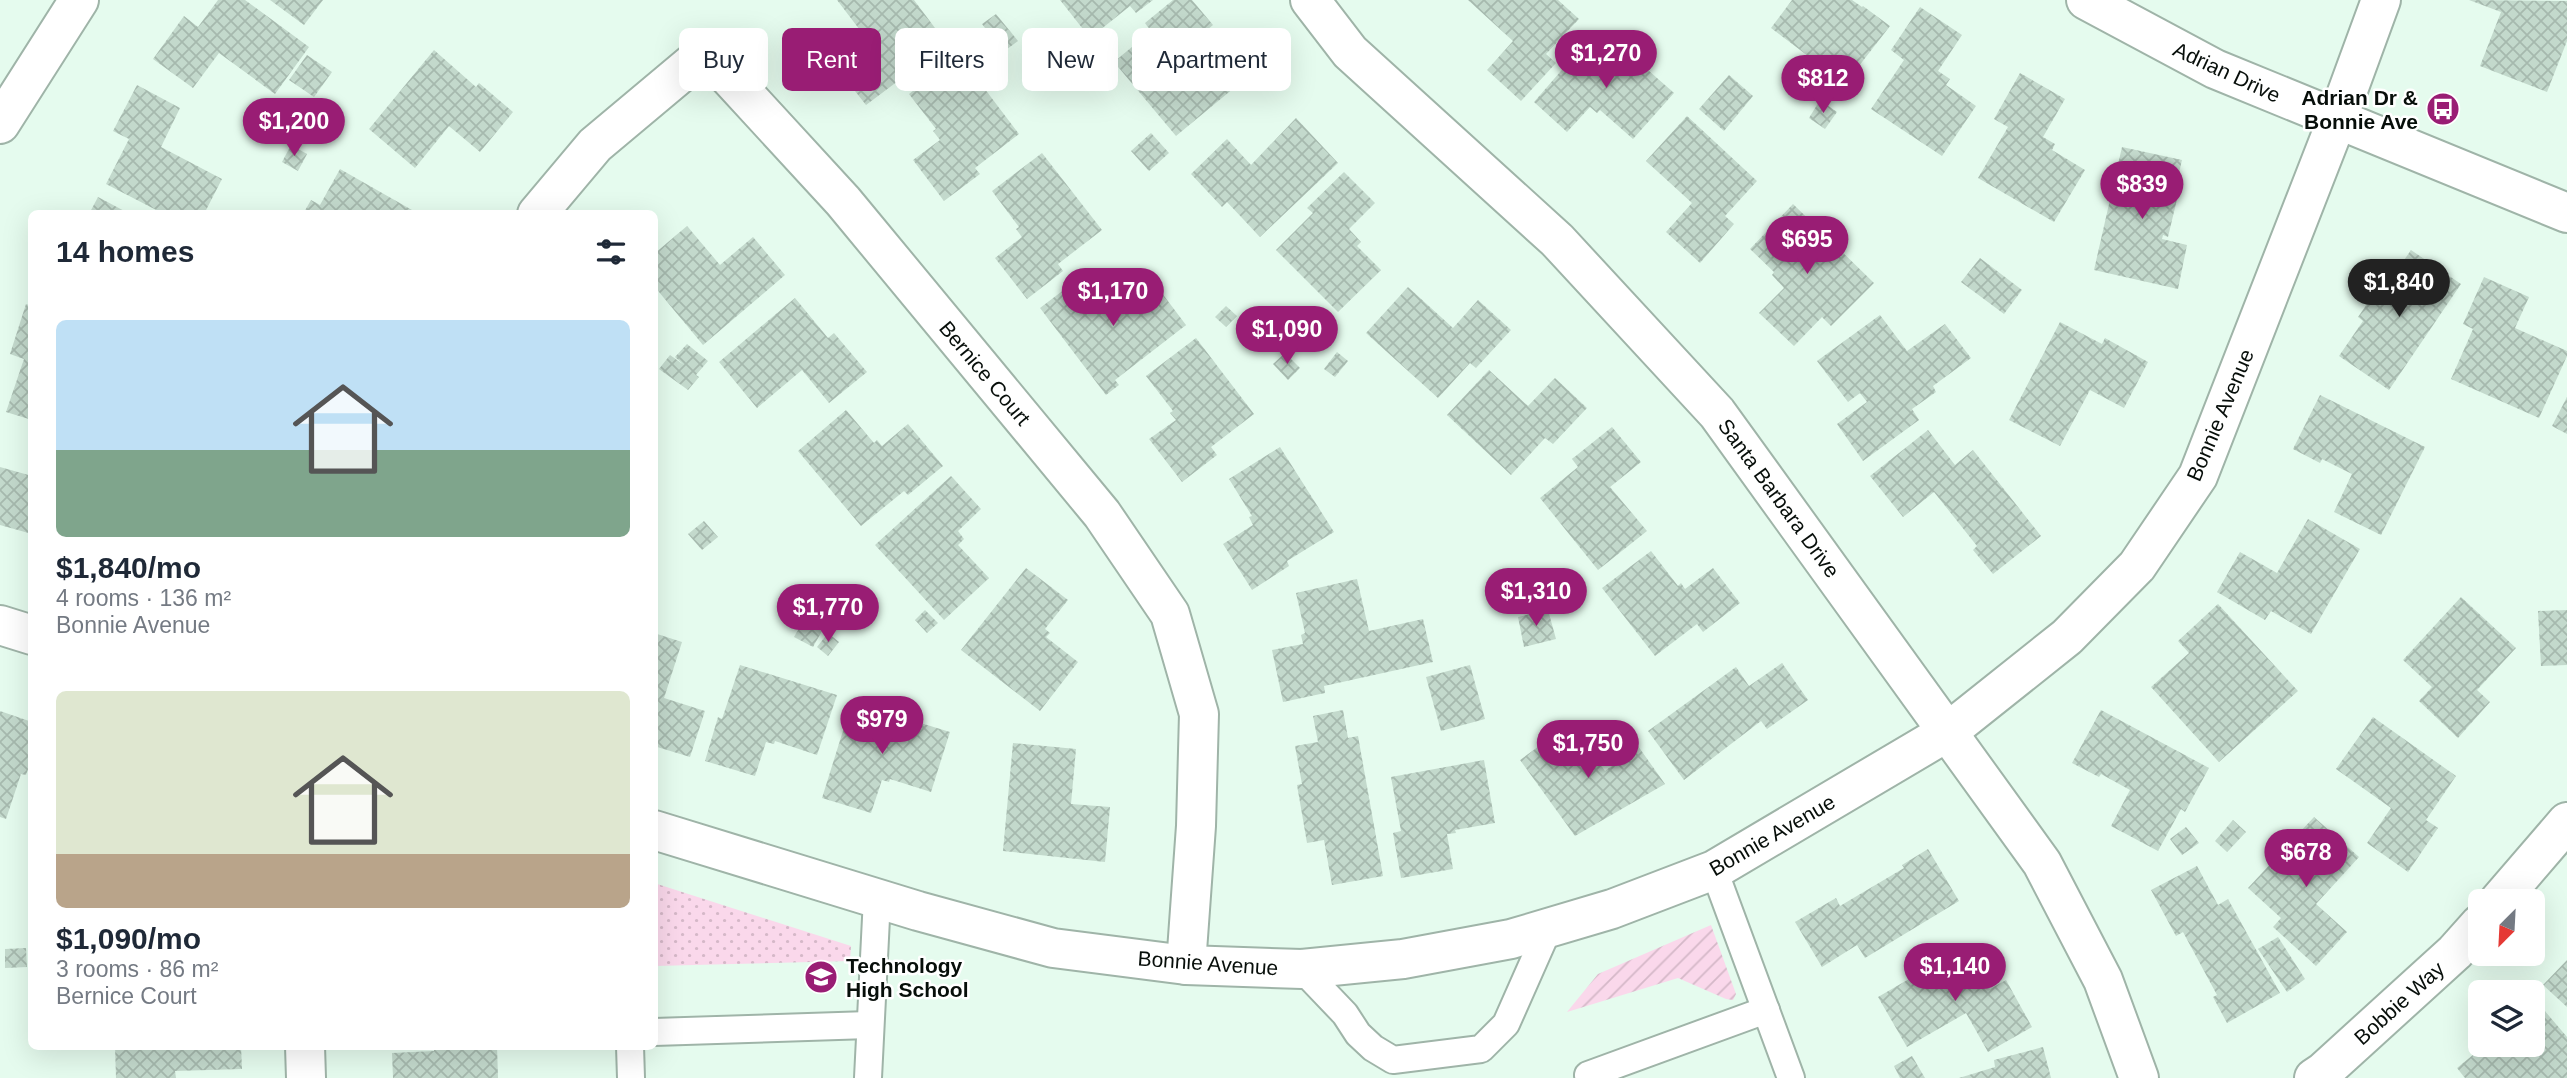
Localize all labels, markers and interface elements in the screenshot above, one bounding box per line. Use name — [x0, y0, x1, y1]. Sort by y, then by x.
chip: Buy — [679, 28, 768, 91]
chip: Rent — [782, 28, 881, 91]
chip: Filters — [895, 28, 1008, 91]
chip: New — [1022, 28, 1118, 91]
chip: Apartment — [1132, 28, 1291, 91]
pin: $1,270 — [1549, 31, 1663, 90]
street label: Adrian Drive — [2170, 37, 2284, 107]
text: $1,270 — [1571, 40, 1641, 66]
pin: $812 — [1782, 55, 1864, 115]
text: $812 — [1797, 65, 1849, 91]
place label: Adrian Dr & Bonnie Ave — [2301, 86, 2418, 133]
bus stop icon: Adrian Dr & Bonnie Ave — [2424, 90, 2462, 128]
pin: $1,200 — [237, 99, 351, 158]
text: $1,200 — [259, 108, 329, 134]
pin: $839 — [2101, 162, 2183, 221]
text: $839 — [2116, 171, 2168, 197]
pin: $695 — [1766, 216, 1848, 276]
text: $695 — [1781, 226, 1833, 252]
icon: filters — [592, 233, 630, 271]
text: 14 homes — [56, 235, 194, 268]
pin: $1,840 — [2342, 260, 2456, 319]
pin: $1,170 — [1056, 268, 1170, 328]
text: $1,840 — [2364, 269, 2434, 295]
text: $1,170 — [1078, 278, 1148, 304]
pin: $1,090 — [1230, 306, 1344, 366]
street label: Bernice Court — [935, 316, 1035, 430]
text: $1,090 — [1252, 316, 1322, 342]
street label: Bonnie Avenue — [2182, 346, 2258, 484]
icon: home — [280, 366, 406, 492]
street label: Santa Barbara Drive — [1714, 414, 1844, 582]
text: $1,840/mo — [56, 551, 201, 584]
pin: $1,310 — [1479, 568, 1593, 628]
text: $1,310 — [1501, 578, 1571, 604]
pin: $1,770 — [771, 584, 885, 644]
text: 4 rooms · 136 m² — [56, 585, 231, 611]
text: $1,770 — [793, 594, 863, 620]
text: Bonnie Avenue — [56, 612, 210, 638]
pin: $979 — [841, 696, 923, 756]
text: $979 — [856, 706, 908, 732]
pin: $1,750 — [1531, 720, 1645, 780]
text: $1,750 — [1553, 730, 1623, 756]
icon: home — [280, 737, 406, 863]
street label: Bonnie Avenue — [1705, 790, 1839, 880]
pin: $678 — [2265, 830, 2347, 889]
text: $678 — [2280, 839, 2332, 865]
north arrow — [2468, 889, 2544, 966]
map controls — [2468, 889, 2545, 1057]
text: $1,090/mo — [56, 922, 201, 955]
pin: $1,140 — [1898, 944, 2012, 1003]
street label: Bonnie Avenue — [1137, 947, 1279, 979]
text: $1,140 — [1920, 953, 1990, 979]
place label: Technology High School — [846, 954, 969, 1001]
text: 3 rooms · 86 m² — [56, 956, 218, 982]
street label: Bobbie Way — [2350, 957, 2449, 1049]
school or university icon: Technology High School — [802, 958, 840, 996]
button: layers — [2468, 980, 2545, 1057]
text: Bernice Court — [56, 983, 197, 1009]

